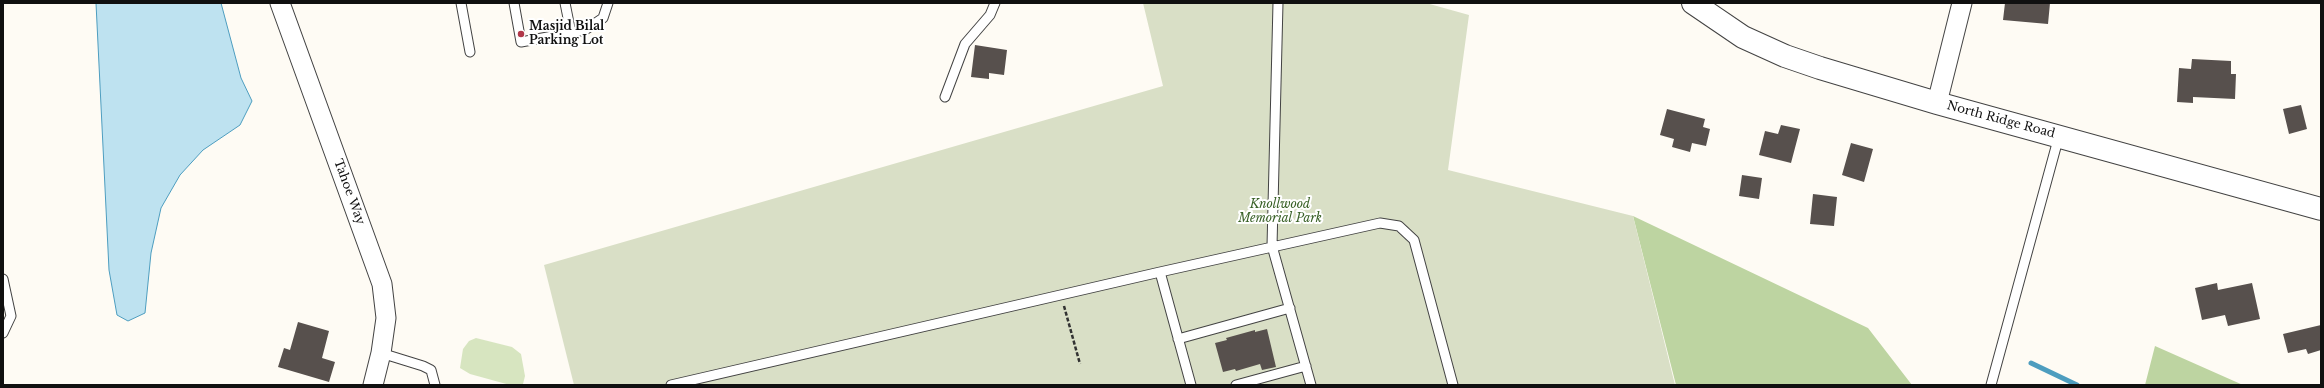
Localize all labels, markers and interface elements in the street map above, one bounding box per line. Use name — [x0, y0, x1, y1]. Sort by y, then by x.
place label: Masjid Bilal Parking Lot — [529, 20, 604, 48]
marker: Masjid Bilal Parking Lot — [516, 29, 526, 39]
street label: North Ridge Road — [1945, 99, 2057, 141]
street label: Tahoe Way — [331, 157, 367, 227]
park label: Knollwood Memorial Park — [1238, 198, 1322, 226]

